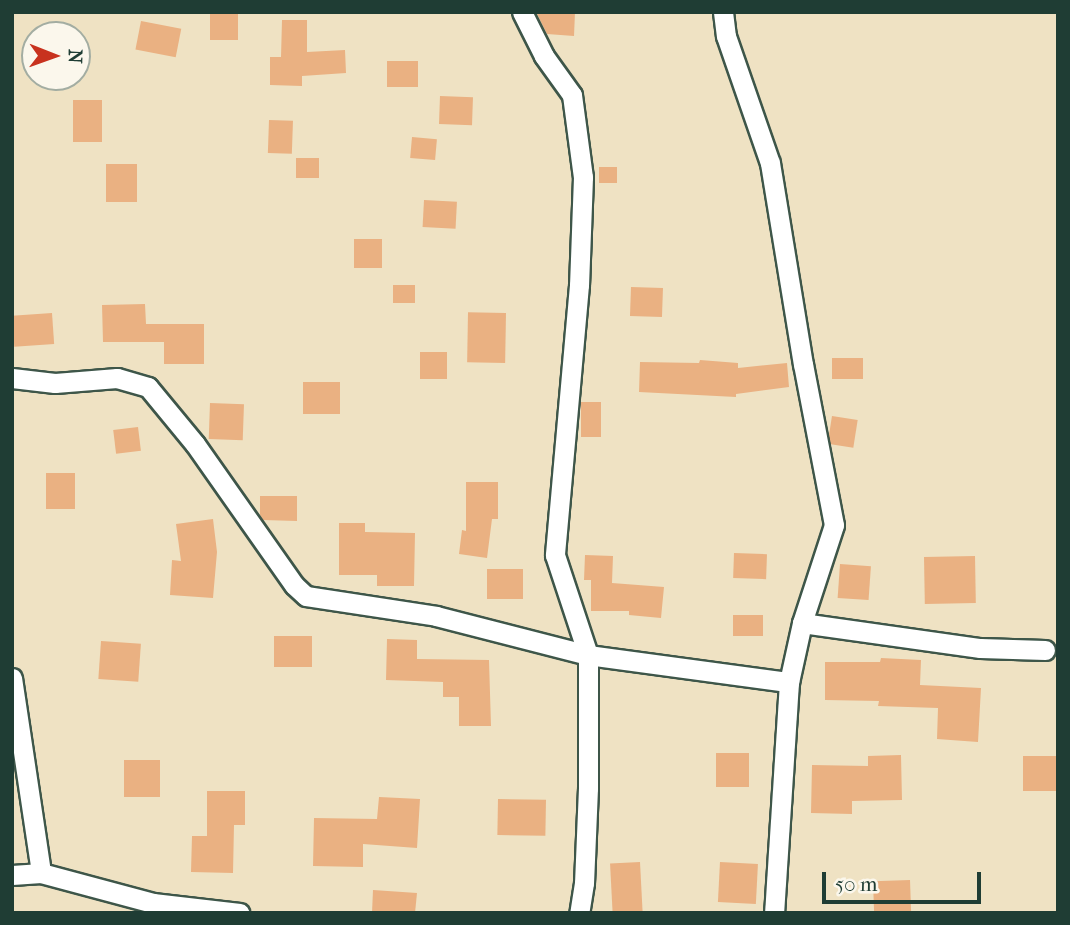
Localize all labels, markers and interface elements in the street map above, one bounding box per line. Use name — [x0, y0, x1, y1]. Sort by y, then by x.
north arrow — [21, 21, 91, 91]
text: N — [64, 49, 86, 64]
scale bar — [825, 858, 984, 902]
text: 50 m — [835, 872, 878, 896]

